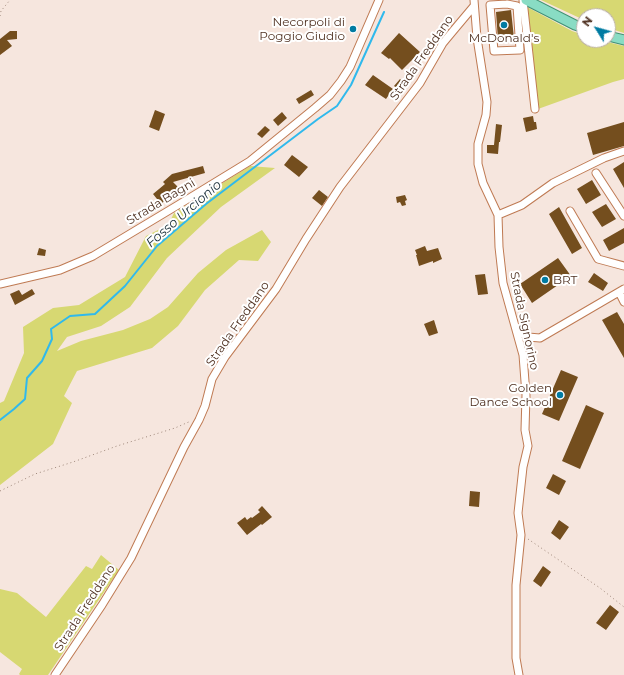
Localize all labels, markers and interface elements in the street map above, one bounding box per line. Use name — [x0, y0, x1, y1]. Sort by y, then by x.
north arrow — [576, 8, 616, 48]
street label: Strada Freddano — [387, 13, 457, 103]
text: N — [579, 14, 595, 29]
place label: Necorpoli di Poggio Giudio — [259, 15, 345, 43]
marker: McDonald's — [499, 20, 509, 30]
marker: Necorpoli di Poggio Giudio — [348, 24, 358, 34]
place label: McDonald's — [469, 31, 539, 45]
street label: Strada Bagni — [124, 176, 198, 228]
water label: Fosso Urcionio — [143, 177, 225, 251]
street label: Strada Signorino — [507, 271, 541, 371]
place label: BRT — [553, 273, 577, 287]
marker: BRT — [540, 275, 550, 285]
street label: Strada Freddano — [203, 279, 273, 369]
place label: Golden Dance School — [469, 381, 552, 409]
marker: Golden Dance School — [555, 390, 565, 400]
street label: Strada Freddano — [52, 562, 118, 654]

